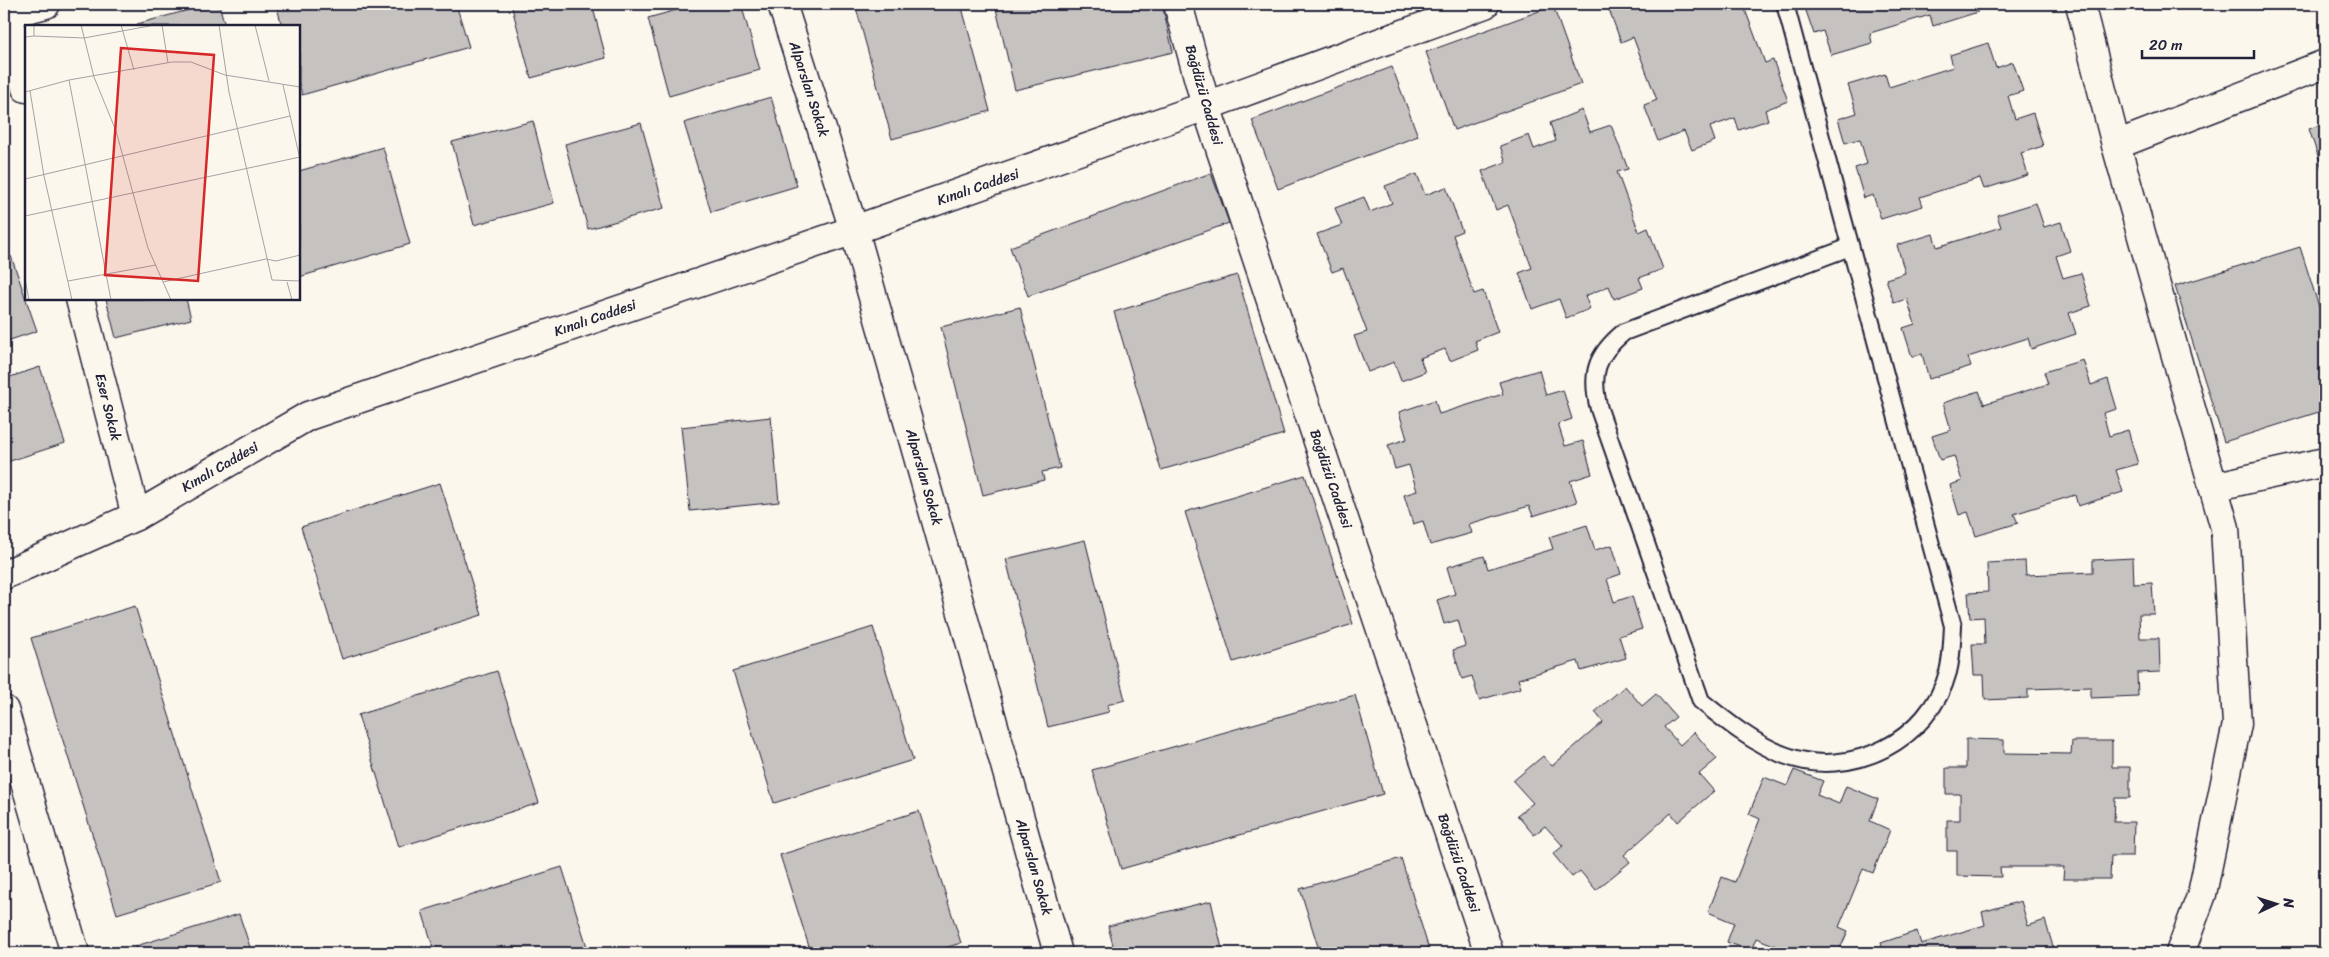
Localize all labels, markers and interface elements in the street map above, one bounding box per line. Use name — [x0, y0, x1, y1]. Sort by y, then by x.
inset map — [25, 25, 300, 300]
scale bar — [2142, 28, 2254, 60]
text: 20 m — [2149, 32, 2183, 58]
street label: Alparslan Sokak — [781, 37, 836, 141]
street label: Bağdüzü Caddesi — [1178, 42, 1231, 149]
street label: Kınalı Caddesi — [933, 161, 1024, 213]
street label: Kınalı Caddesi — [550, 292, 641, 344]
street label: Eser Sokak — [88, 371, 129, 444]
street label: Alparslan Sokak — [898, 425, 950, 529]
street label: Bağdüzü Caddesi — [1302, 426, 1360, 533]
street label: Kınalı Caddesi — [177, 434, 264, 499]
street label: Bağdüzü Caddesi — [1430, 810, 1488, 917]
street label: Alparslan Sokak — [1008, 815, 1060, 919]
north arrow — [2252, 880, 2302, 930]
text: N — [2276, 896, 2301, 909]

